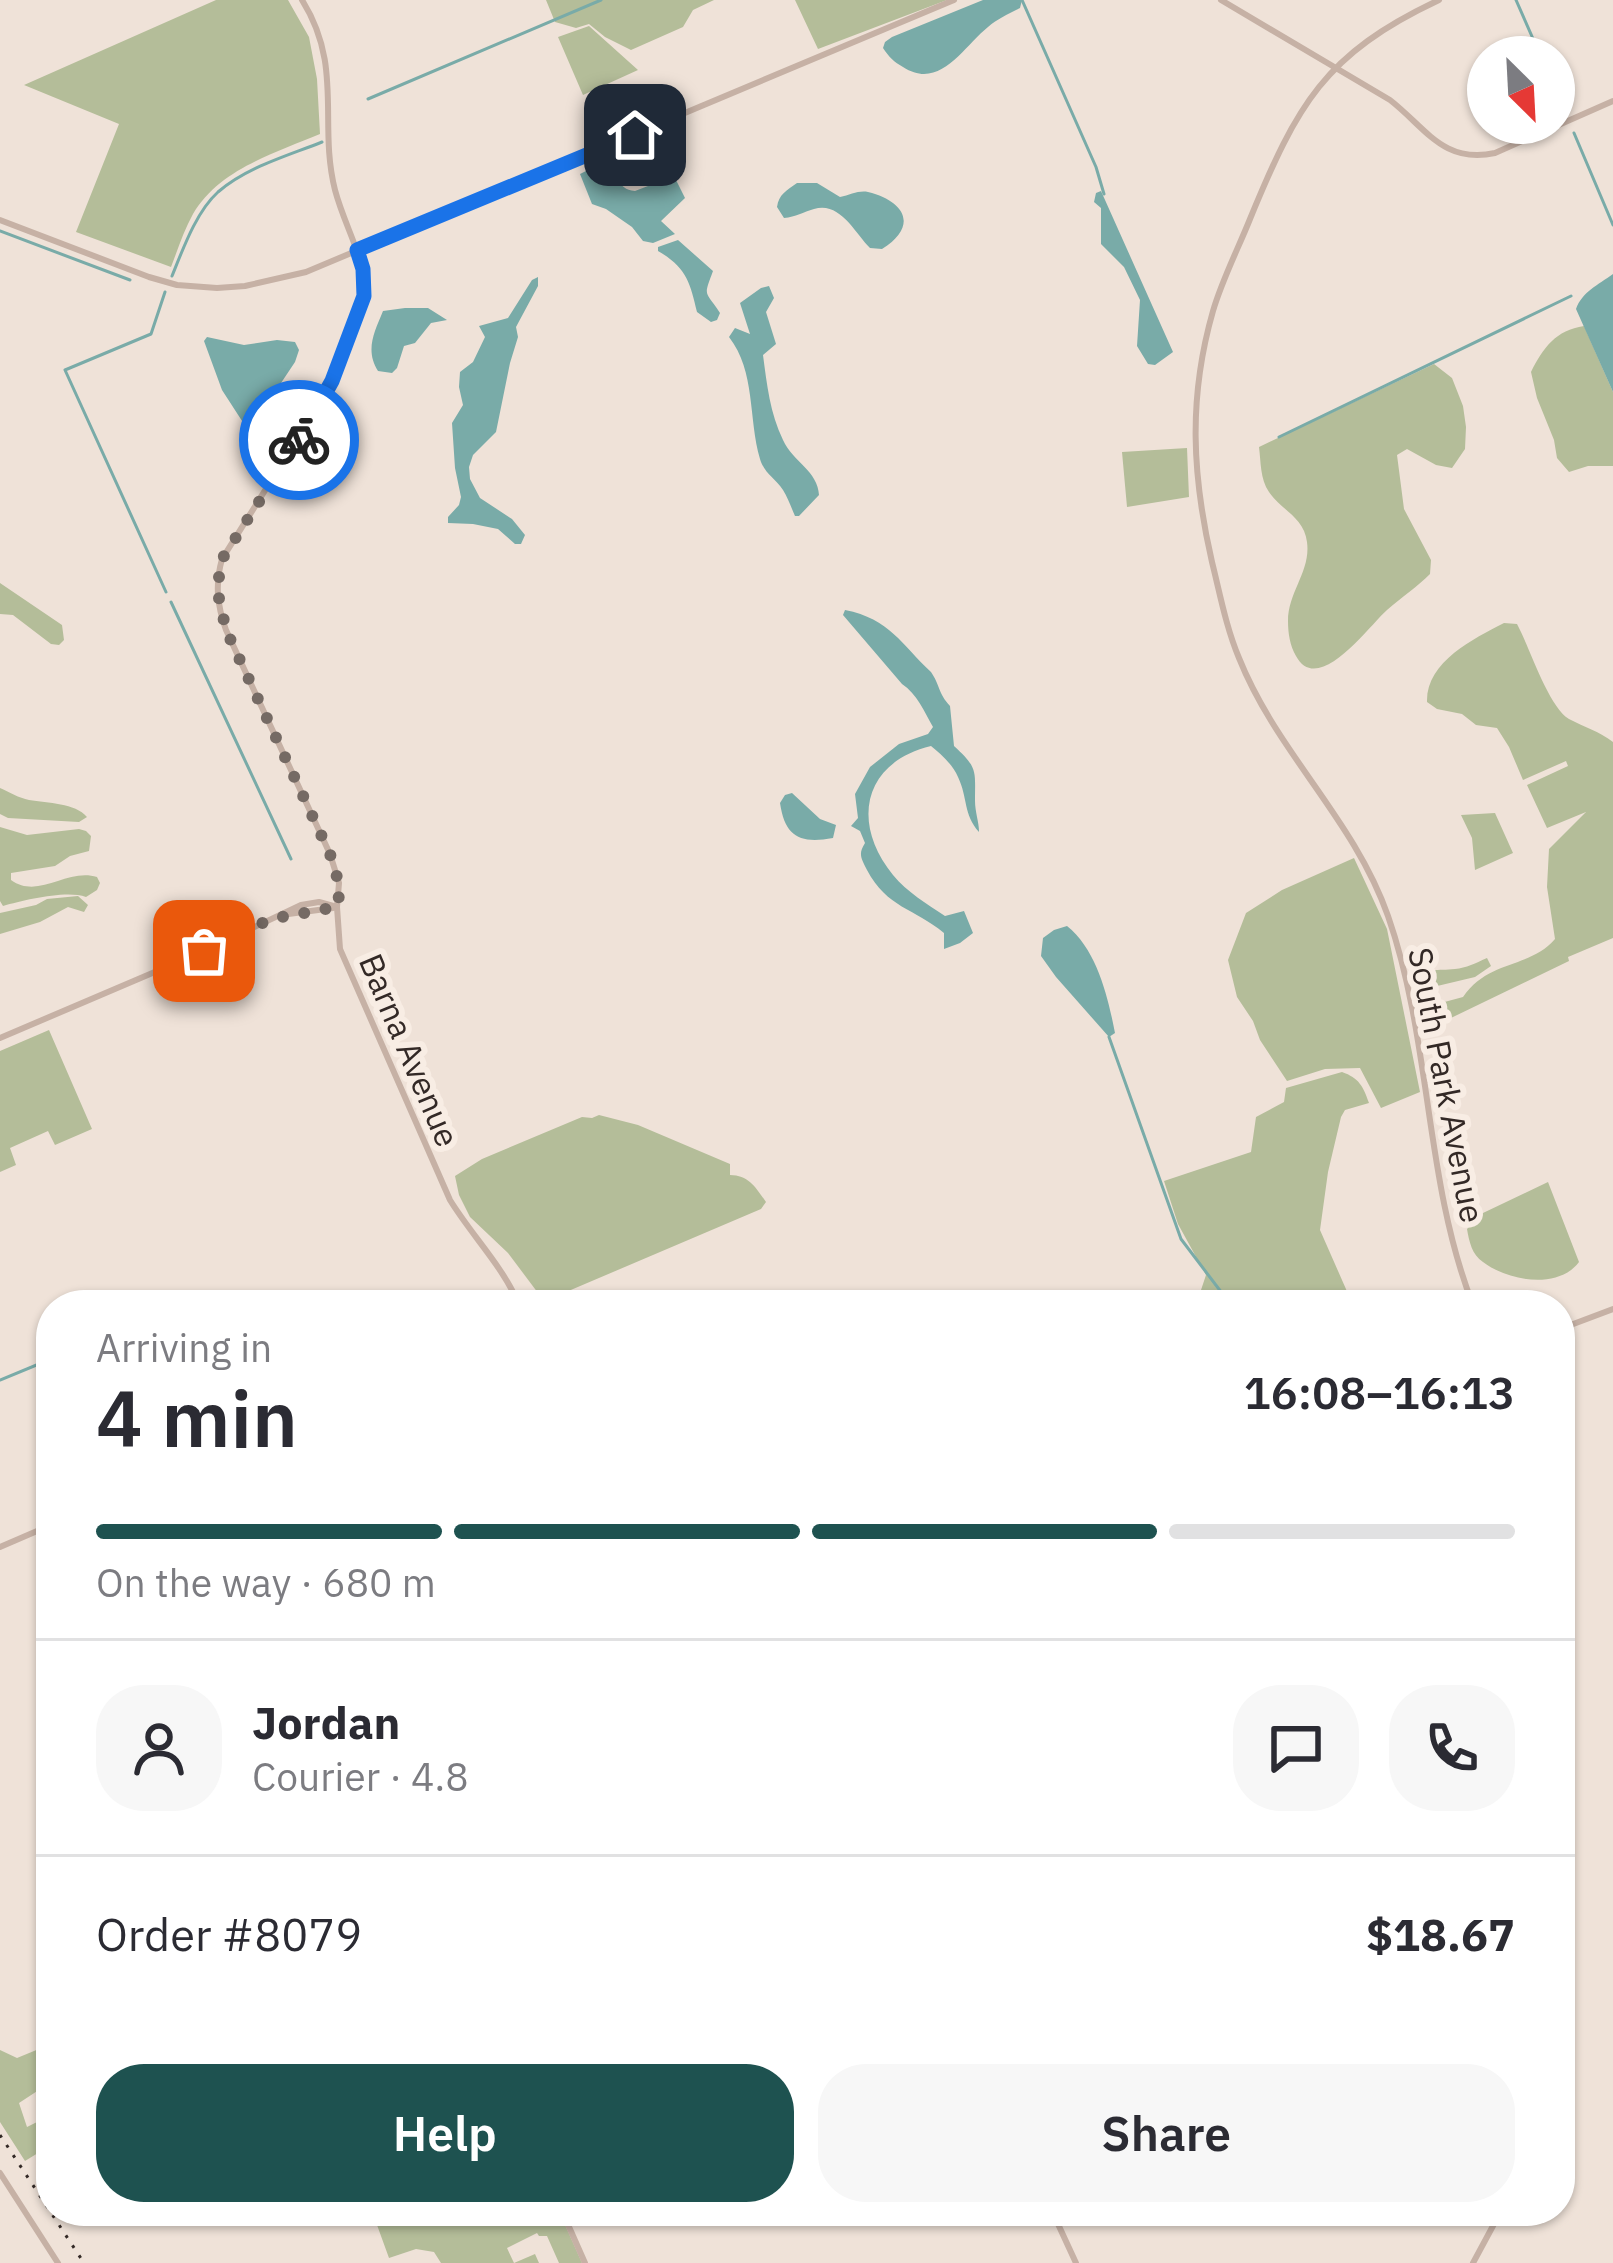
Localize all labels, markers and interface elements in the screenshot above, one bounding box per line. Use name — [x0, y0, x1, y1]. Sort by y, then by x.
north arrow — [1467, 36, 1575, 144]
map controls — [1467, 36, 1575, 144]
pin — [584, 84, 686, 186]
icon: home — [602, 102, 668, 168]
courier — [239, 380, 359, 500]
icon: bike — [266, 407, 332, 473]
pin — [153, 900, 255, 1002]
icon: bag — [171, 918, 237, 984]
street label: South Park Avenue — [1399, 944, 1495, 1226]
street label: Barna Avenue — [350, 947, 470, 1153]
text: Arriving in — [96, 1322, 272, 1373]
text: 16:08–16:13 — [1244, 1363, 1515, 1421]
text: 4 min — [96, 1367, 298, 1468]
text: On the way · 680 m — [96, 1557, 436, 1608]
button: person — [96, 1685, 222, 1811]
button: chat — [1233, 1685, 1359, 1811]
button: phone — [1389, 1685, 1515, 1811]
text: Jordan — [252, 1693, 400, 1751]
text: Courier · 4.8 — [252, 1751, 469, 1802]
text: Order #8079 — [96, 1905, 362, 1963]
text: $18.67 — [1366, 1905, 1515, 1963]
button: Help — [96, 2064, 794, 2202]
button: Share — [818, 2064, 1515, 2202]

